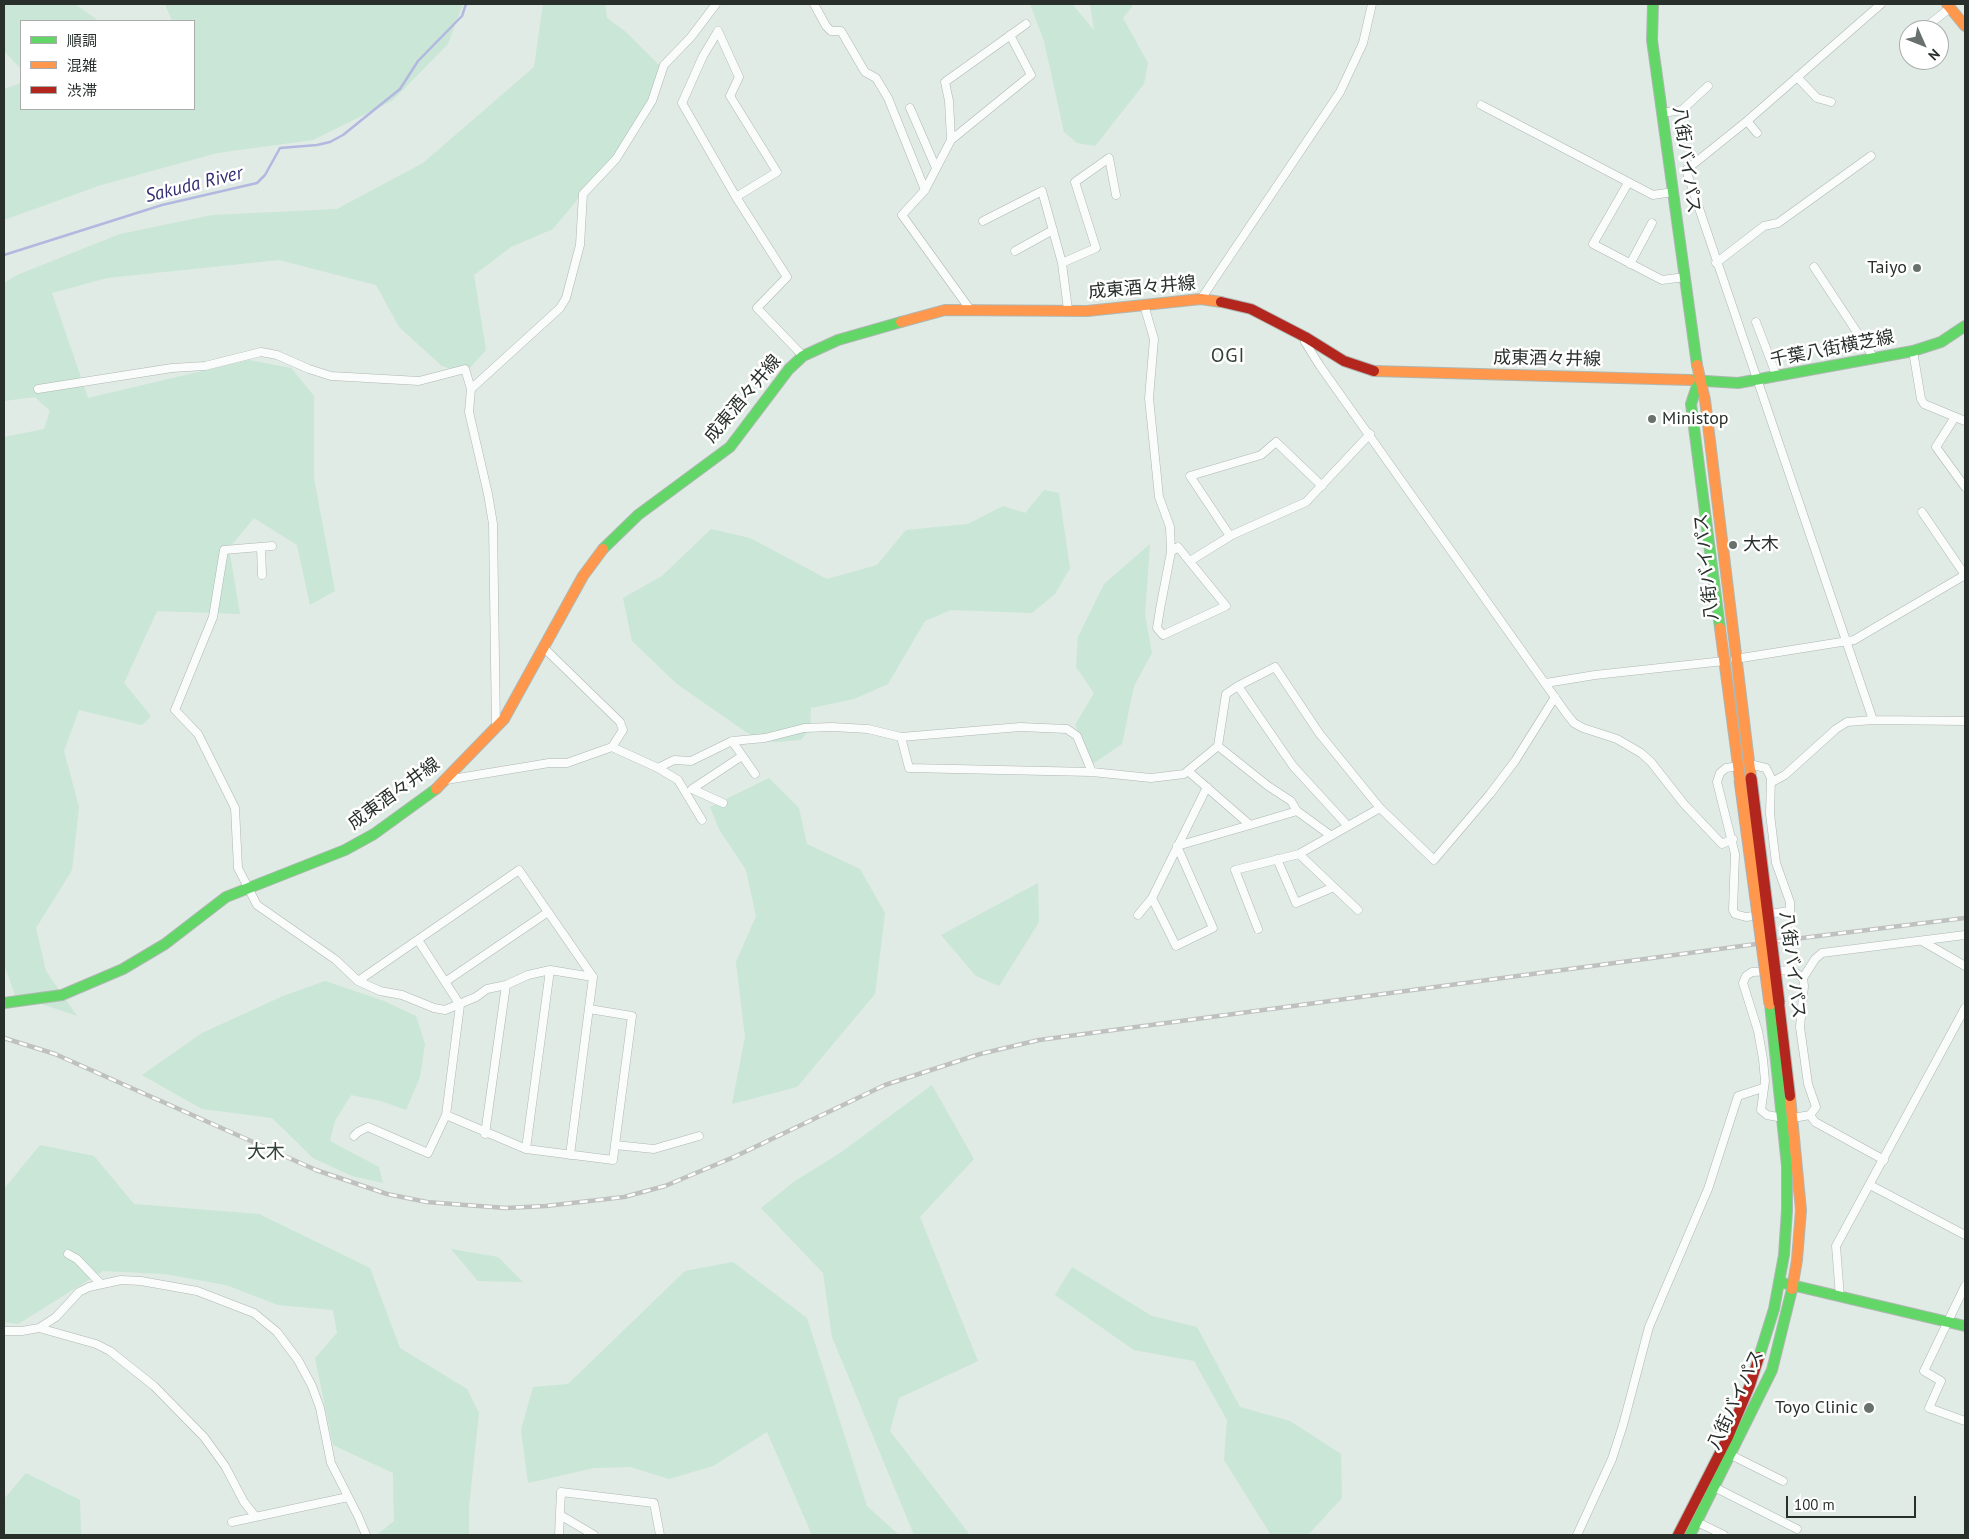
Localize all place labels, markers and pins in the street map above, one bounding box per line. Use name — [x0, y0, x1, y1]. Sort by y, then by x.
place label: Taiyo — [1867, 257, 1907, 279]
marker: Taiyo — [1911, 262, 1923, 274]
place label: Ministop — [1662, 408, 1729, 430]
marker: Ministop — [1646, 413, 1658, 425]
place label: 大木 — [1743, 534, 1779, 556]
marker: 大木 — [1727, 539, 1739, 551]
place label: Toyo Clinic — [1775, 1397, 1858, 1419]
marker: Toyo Clinic — [1862, 1401, 1876, 1415]

